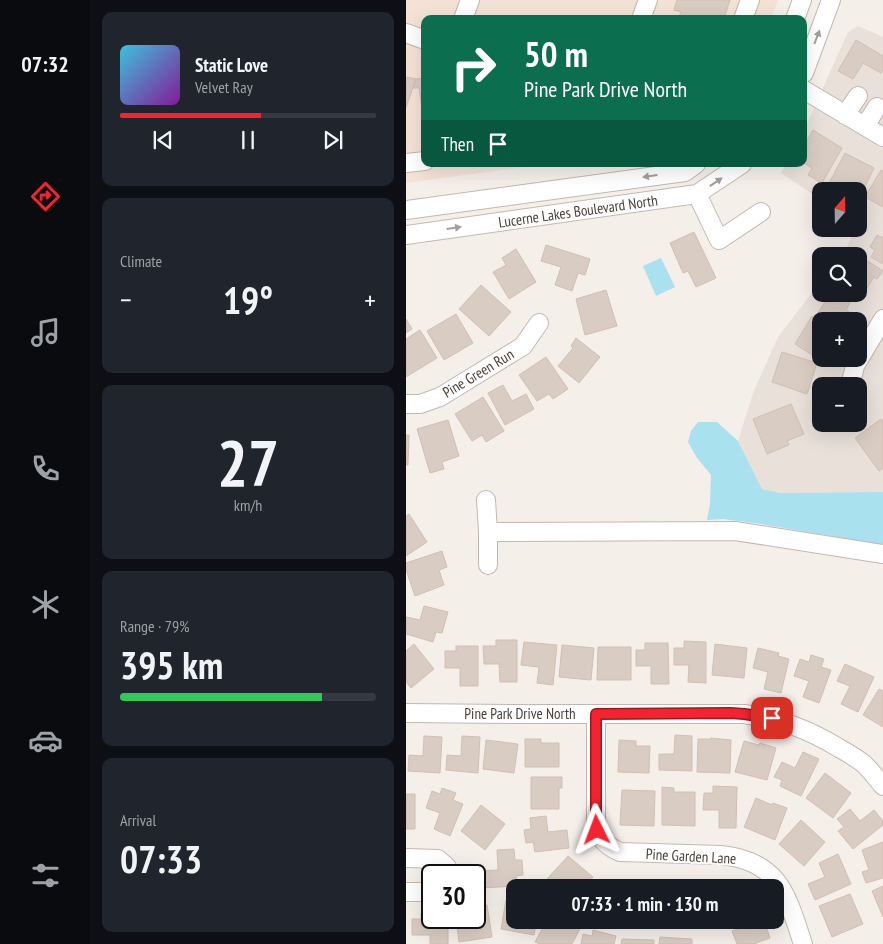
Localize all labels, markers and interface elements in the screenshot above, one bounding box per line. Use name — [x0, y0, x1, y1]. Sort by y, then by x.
one-way arrow — [814, 29, 822, 44]
text: 50 m — [524, 31, 588, 77]
icon: right — [441, 35, 506, 100]
text: 07:32 — [21, 50, 69, 78]
text: Static Love — [195, 53, 268, 77]
text: Pine Park Drive North — [524, 75, 687, 103]
text: Velvet Ray — [195, 77, 253, 97]
icon: previous — [149, 126, 177, 154]
icon: pause — [234, 126, 262, 154]
icon: next — [319, 126, 347, 154]
icon: arrive — [484, 130, 512, 158]
text: Then — [441, 132, 474, 156]
one-way arrow — [642, 173, 658, 181]
one-way arrow — [709, 177, 722, 187]
icon: directions — [28, 179, 63, 214]
north arrow — [812, 182, 867, 238]
map controls — [812, 182, 867, 432]
street label: Lucerne Lakes Boulevard North — [497, 190, 659, 232]
one-way arrow — [447, 224, 463, 232]
button: search — [812, 247, 867, 302]
text: Climate — [120, 251, 162, 271]
text: 19° — [223, 275, 273, 324]
text: − — [120, 281, 132, 318]
text: + — [364, 281, 376, 318]
button: + — [812, 312, 867, 367]
icon: music — [28, 315, 63, 350]
street label: Pine Green Run — [439, 344, 517, 402]
button: − — [812, 377, 867, 432]
text: 27 — [217, 420, 279, 504]
icon: phone — [28, 451, 63, 486]
text: km/h — [234, 495, 262, 515]
icon: climate — [28, 587, 63, 622]
text: Range · 79% — [120, 616, 189, 636]
text: 395 km — [120, 640, 223, 689]
pin — [751, 697, 793, 739]
street label: Pine Park Drive North — [464, 704, 576, 723]
icon: arrive — [758, 704, 786, 732]
icon: car — [28, 723, 63, 758]
position arrow — [570, 803, 622, 855]
text: Arrival — [120, 810, 156, 830]
text: 07:33 — [120, 834, 202, 883]
street label: Pine Garden Lane — [645, 844, 737, 868]
icon: filters — [28, 858, 63, 893]
speed limit sign: 30 — [421, 864, 486, 929]
text: 07:33 · 1 min · 130 m — [572, 892, 718, 916]

